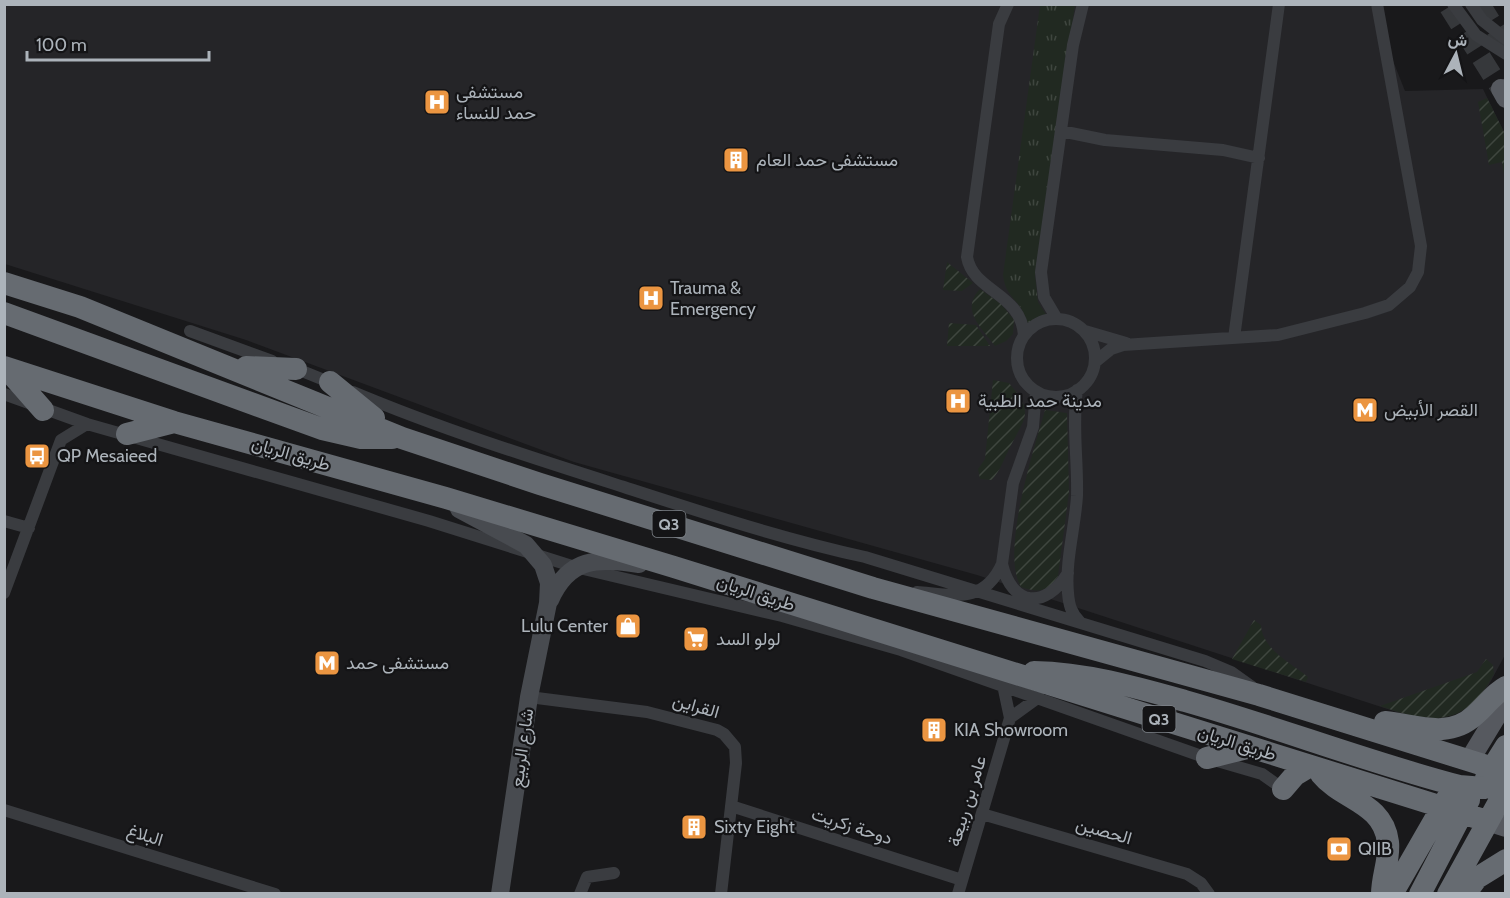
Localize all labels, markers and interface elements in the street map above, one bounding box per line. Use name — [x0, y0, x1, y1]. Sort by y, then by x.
scale bar — [27, 24, 208, 62]
north arrow — [1426, 24, 1486, 84]
text: ش — [1447, 29, 1468, 50]
text: 100 m — [36, 34, 87, 56]
place label: مستشفى حمد للنساء — [456, 81, 536, 124]
hospital icon: مستشفى حمد للنساء — [422, 87, 452, 117]
building icon: مستشفى حمد العام — [721, 145, 751, 175]
place label: مستشفى حمد العام — [756, 149, 898, 172]
place label: Trauma & Emergency — [670, 277, 756, 320]
hospital icon: Trauma & Emergency — [636, 283, 666, 313]
hospital icon: مدينة حمد الطبية — [943, 386, 973, 416]
place label: مدينة حمد الطبية — [978, 390, 1102, 412]
metro station icon: القصر الأبيض — [1350, 395, 1380, 425]
place label: القصر الأبيض — [1384, 399, 1478, 421]
street label: طريق الريان — [249, 432, 333, 476]
bus stop icon: QP Mesaieed — [22, 441, 52, 471]
place label: QP Mesaieed — [57, 445, 157, 467]
road number: Q3 — [652, 511, 686, 537]
street label: طريق الريان — [714, 570, 798, 616]
shop icon: Lulu Center — [613, 611, 643, 641]
place label: Lulu Center — [521, 615, 608, 637]
supermarket icon: لولو السد — [681, 624, 711, 654]
place label: لولو السد — [716, 628, 781, 650]
metro station icon: مستشفى حمد — [312, 648, 342, 678]
place label: مستشفى حمد — [346, 652, 449, 674]
street label: القراين — [670, 689, 722, 723]
road number: Q3 — [1142, 706, 1176, 732]
street label: شارع الربيع — [506, 707, 539, 789]
building icon: KIA Showroom — [919, 715, 949, 745]
place label: KIA Showroom — [954, 719, 1068, 741]
street label: طريق الريان — [1195, 721, 1279, 765]
street label: عامر بن ربيعة — [943, 753, 991, 849]
street label: دوحة زكريت — [809, 803, 895, 849]
building icon: Sixty Eight — [679, 812, 709, 842]
street label: الحصين — [1073, 813, 1135, 849]
place label: Sixty Eight — [714, 816, 795, 838]
street label: البلاغ — [124, 819, 166, 852]
bank icon: QIIB — [1324, 834, 1354, 864]
place label: QIIB — [1358, 838, 1392, 860]

